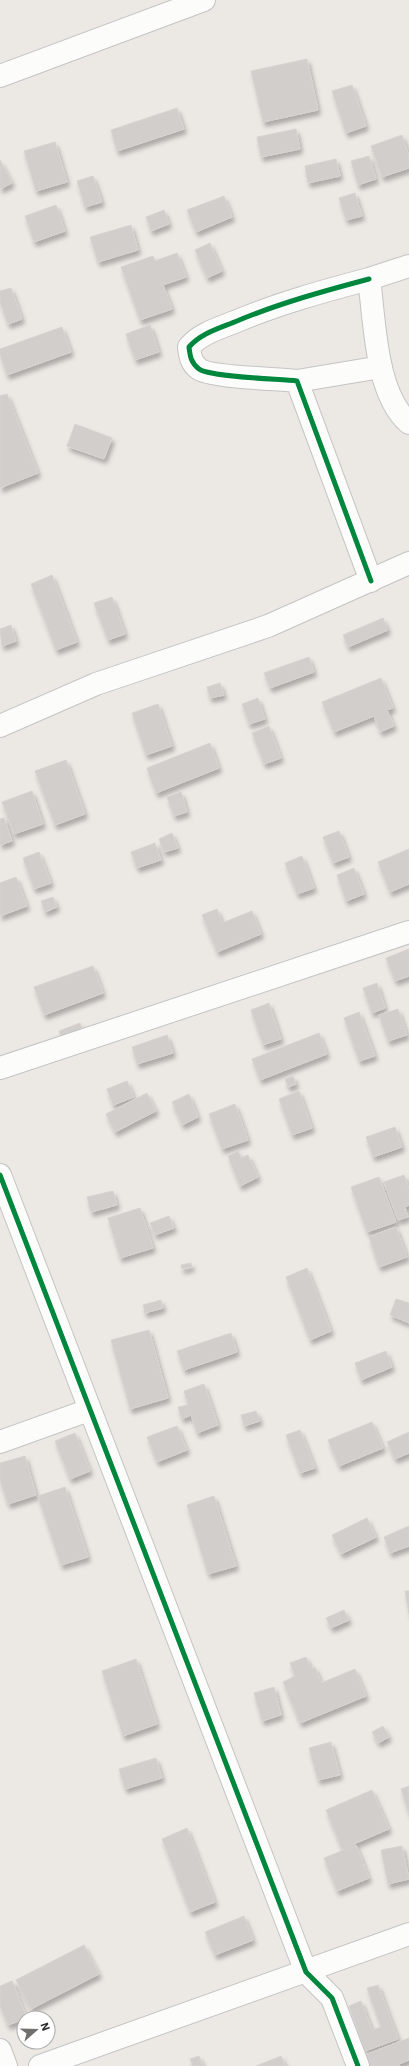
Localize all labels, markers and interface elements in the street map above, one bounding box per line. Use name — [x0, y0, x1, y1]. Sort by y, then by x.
north arrow — [16, 2010, 56, 2050]
text: N — [37, 2020, 53, 2033]

